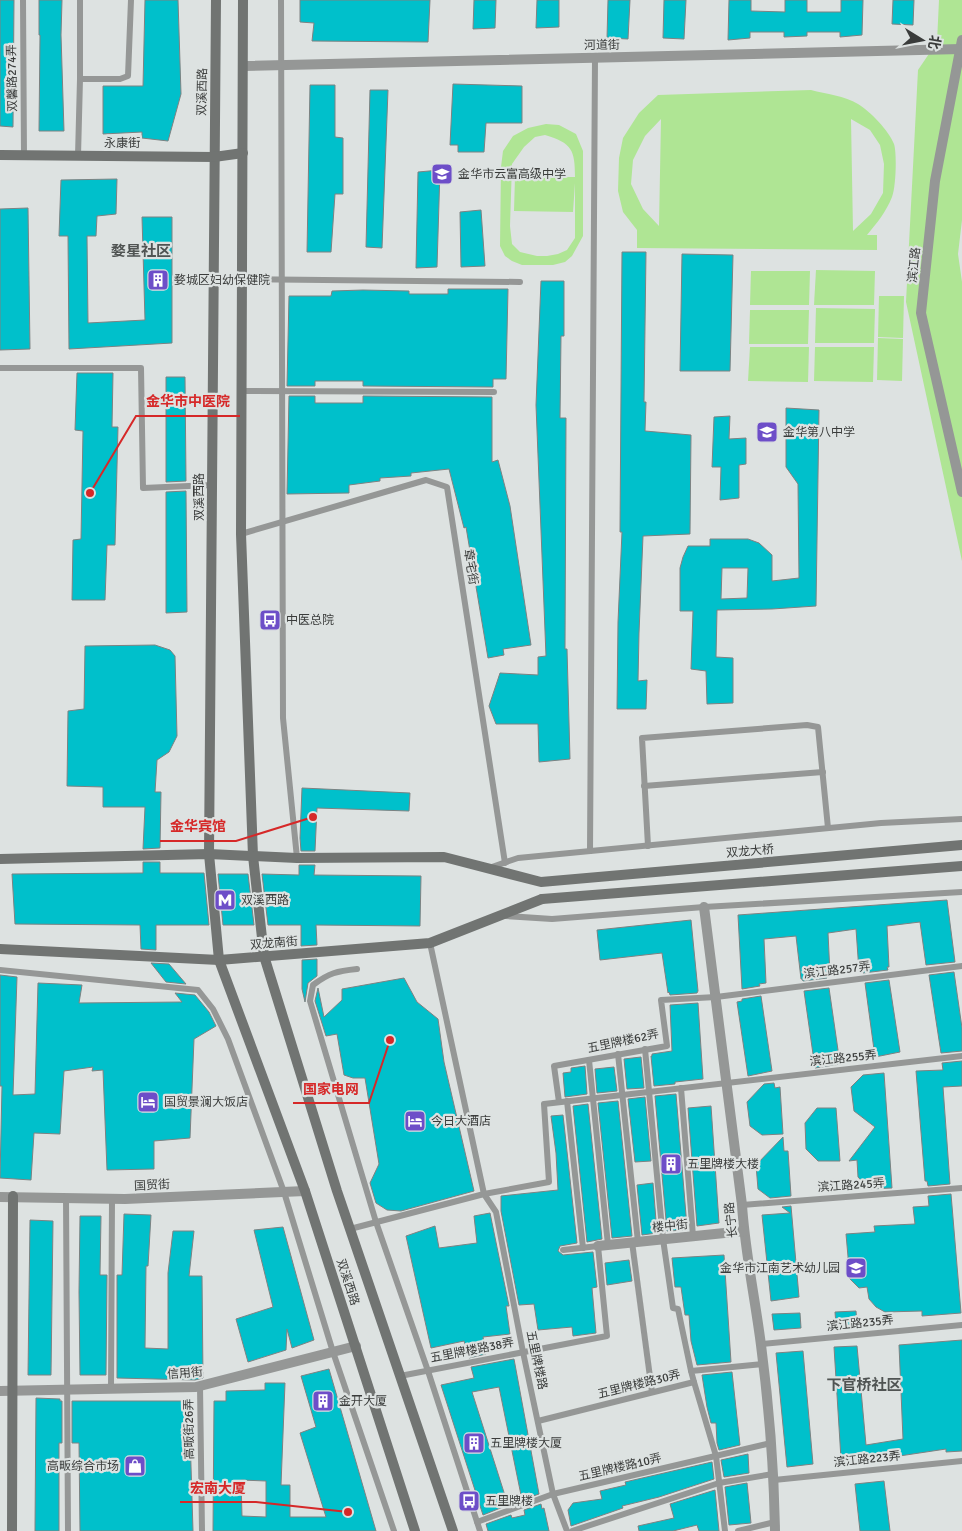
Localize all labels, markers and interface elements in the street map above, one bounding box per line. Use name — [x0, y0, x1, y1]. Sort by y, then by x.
north arrow — [897, 15, 947, 65]
text: 北 — [925, 34, 944, 51]
street label: 河道街 — [584, 38, 620, 53]
street label: 双馨路274弄 — [4, 44, 21, 112]
street label: 双溪西路 — [195, 68, 210, 116]
street label: 永康街 — [104, 136, 140, 151]
school or university icon: 金华市云富高级中学 — [430, 162, 454, 186]
place label: 金华市云富高级中学 — [458, 167, 566, 182]
district label: 婺星社区 — [111, 242, 171, 260]
street label: 滨江路 — [905, 246, 924, 284]
building icon: 婺城区妇幼保健院 — [146, 268, 170, 292]
place label: 婺城区妇幼保健院 — [174, 273, 270, 288]
callout: 金华市中医院 — [136, 387, 240, 416]
text: 金华市中医院 — [146, 393, 230, 410]
school or university icon: 金华第八中学 — [755, 420, 779, 444]
place label: 金华第八中学 — [783, 425, 855, 440]
street label: 双溪西路 — [192, 473, 207, 521]
street label: 章宅街 — [460, 548, 481, 586]
bus stop icon: 中医总院 — [258, 608, 282, 632]
place label: 中医总院 — [286, 613, 334, 628]
callout: 金华宾馆 — [160, 812, 236, 841]
text: 金华宾馆 — [170, 818, 226, 835]
street label: 双龙大桥 — [725, 842, 775, 861]
metro station icon: 双溪西路 — [213, 888, 237, 912]
place label: 双溪西路 — [241, 893, 289, 908]
street label: 双龙南街 — [249, 934, 299, 953]
street label: 滨江路257弄 — [803, 959, 871, 982]
street label: 五里牌楼62弄 — [586, 1027, 660, 1056]
street label: 滨江路255弄 — [809, 1048, 877, 1069]
callout: 国家电网 — [293, 1074, 369, 1103]
text: 国家电网 — [303, 1081, 359, 1098]
hotel icon: 国贸景澜大饭店 — [136, 1090, 160, 1114]
place label: 国贸景澜大饭店 — [164, 1095, 248, 1110]
hotel icon: 今日大酒店 — [403, 1109, 427, 1133]
place label: 今日大酒店 — [431, 1114, 491, 1129]
building icon: 五里牌楼大楼 — [659, 1152, 683, 1176]
place label: 五里牌楼大楼 — [687, 1157, 759, 1172]
street label: 滨江路245弄 — [817, 1176, 885, 1195]
street label: 国贸街 — [134, 1177, 170, 1194]
street label: 长宁路 — [722, 1201, 741, 1239]
street label: 楼中街 — [651, 1217, 689, 1236]
school or university icon: 金华市江南艺术幼儿园 — [844, 1256, 868, 1280]
street label: 双溪西路 — [333, 1257, 362, 1307]
place label: 金华市江南艺术幼儿园 — [720, 1261, 840, 1276]
street label: 滨江路235弄 — [826, 1313, 894, 1334]
street label: 五里牌楼路 — [523, 1329, 550, 1391]
street label: 五里牌楼路38弄 — [429, 1335, 515, 1366]
street label: 信用街 — [166, 1364, 204, 1383]
street label: 五里牌楼路30弄 — [596, 1367, 682, 1402]
district label: 下官桥社区 — [826, 1376, 902, 1394]
building icon: 金开大厦 — [311, 1389, 335, 1413]
place label: 金开大厦 — [339, 1394, 387, 1409]
street label: 高畈街26弄 — [181, 1398, 198, 1460]
building icon: 五里牌楼大厦 — [462, 1431, 486, 1455]
place label: 五里牌楼大厦 — [490, 1436, 562, 1451]
street label: 滨江路223弄 — [833, 1449, 901, 1470]
street label: 五里牌楼路10弄 — [577, 1451, 663, 1484]
shop icon: 高畈综合市场 — [123, 1454, 147, 1478]
place label: 高畈综合市场 — [47, 1459, 119, 1474]
callout: 宏南大厦 — [180, 1473, 256, 1502]
text: 宏南大厦 — [190, 1480, 246, 1497]
bus stop icon: 五里牌楼 — [457, 1489, 481, 1513]
place label: 五里牌楼 — [485, 1494, 533, 1509]

